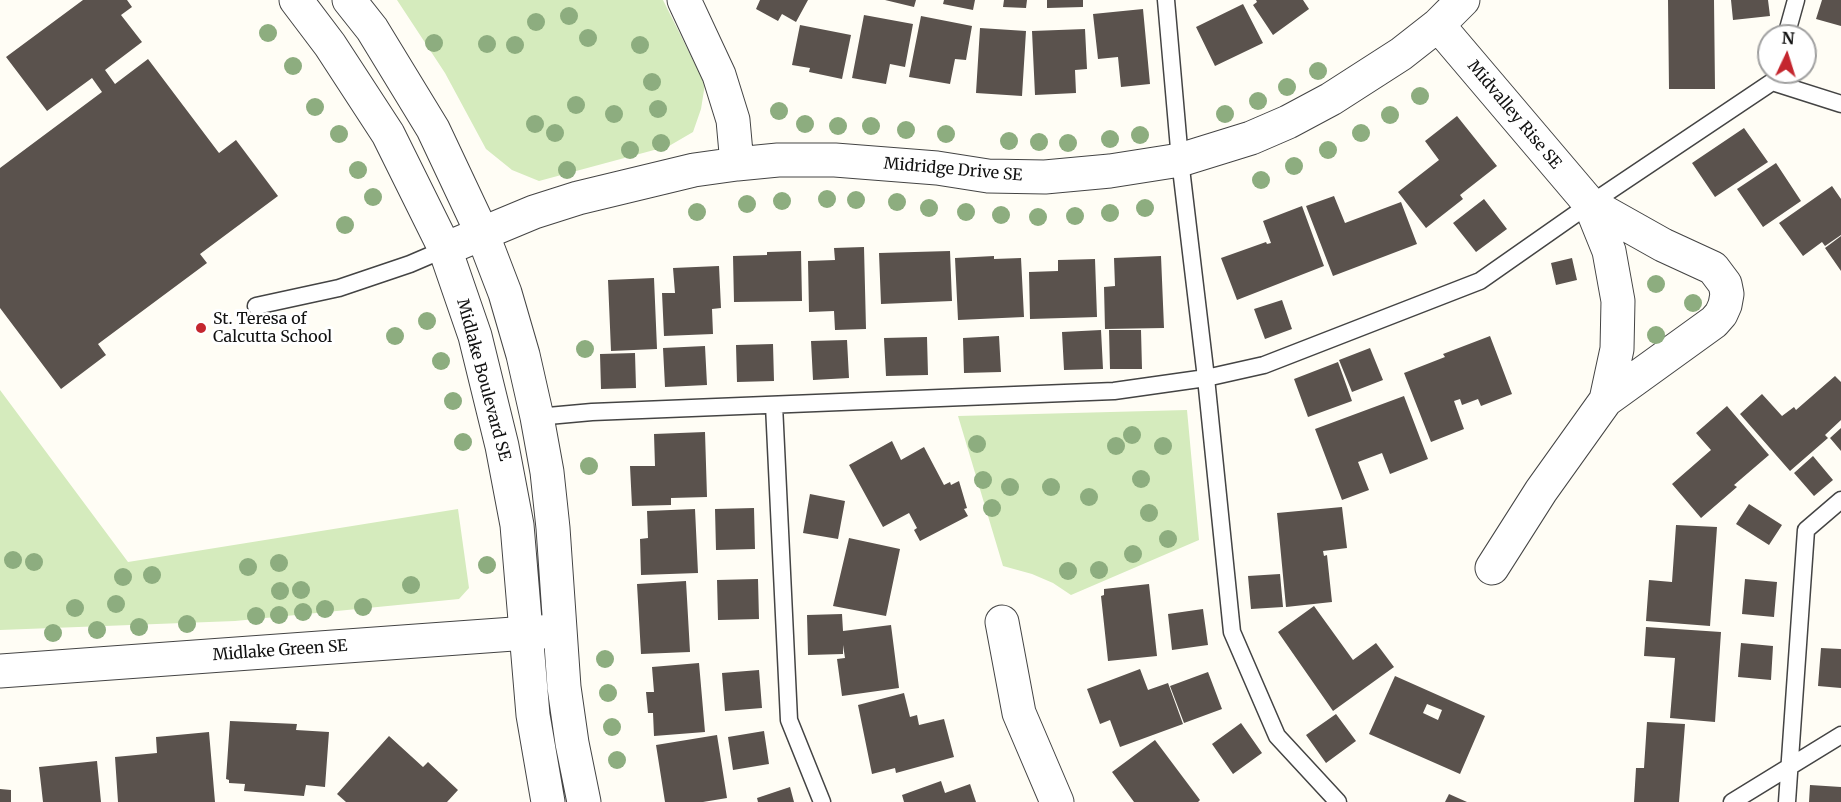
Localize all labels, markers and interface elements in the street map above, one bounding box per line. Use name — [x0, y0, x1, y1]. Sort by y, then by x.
north arrow — [1757, 24, 1817, 84]
text: N — [1781, 28, 1795, 48]
street label: Midvalley Rise SE — [1463, 57, 1565, 173]
street label: Midridge Drive SE — [883, 154, 1023, 186]
street label: Midlake Boulevard SE — [452, 297, 514, 463]
place label: St. Teresa of Calcutta School — [213, 309, 332, 347]
marker: St. Teresa of Calcutta School — [194, 321, 208, 335]
street label: Midlake Green SE — [212, 637, 348, 665]

